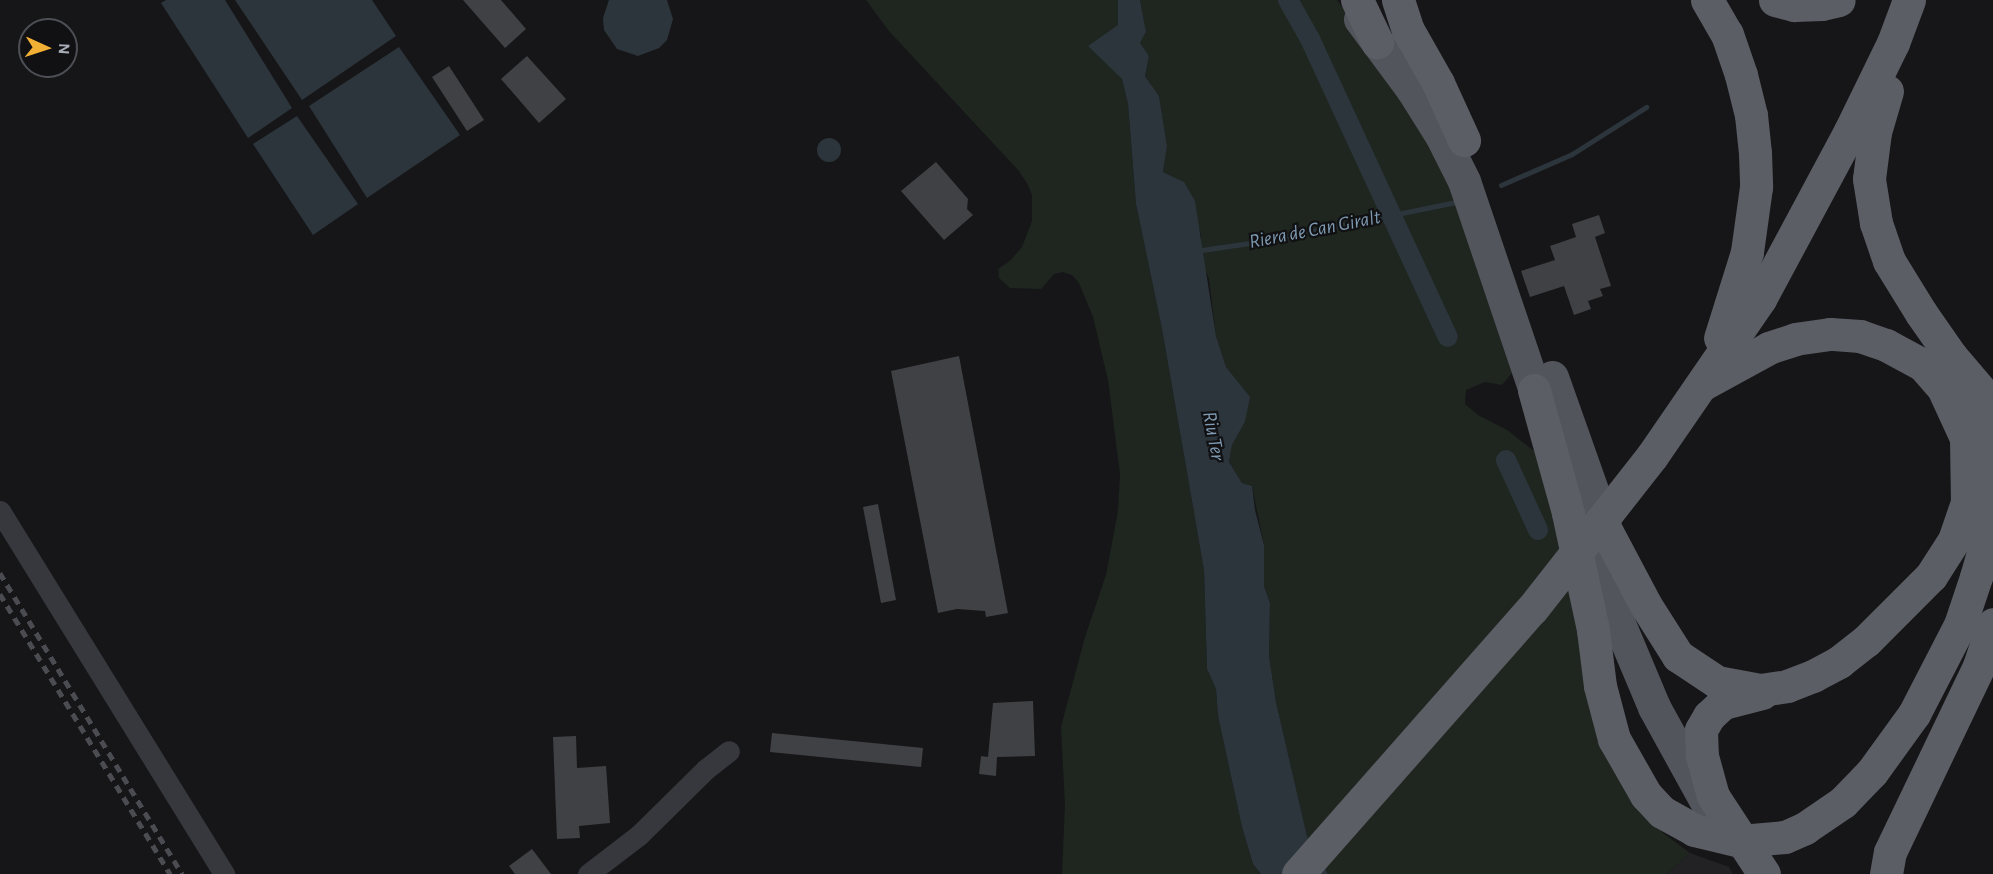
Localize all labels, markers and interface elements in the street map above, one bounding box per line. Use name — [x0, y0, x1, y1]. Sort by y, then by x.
north arrow — [18, 18, 78, 78]
text: N — [56, 43, 72, 55]
water label: Riera de Can Giralt — [1247, 206, 1383, 254]
water label: Riu Ter — [1197, 409, 1229, 463]

